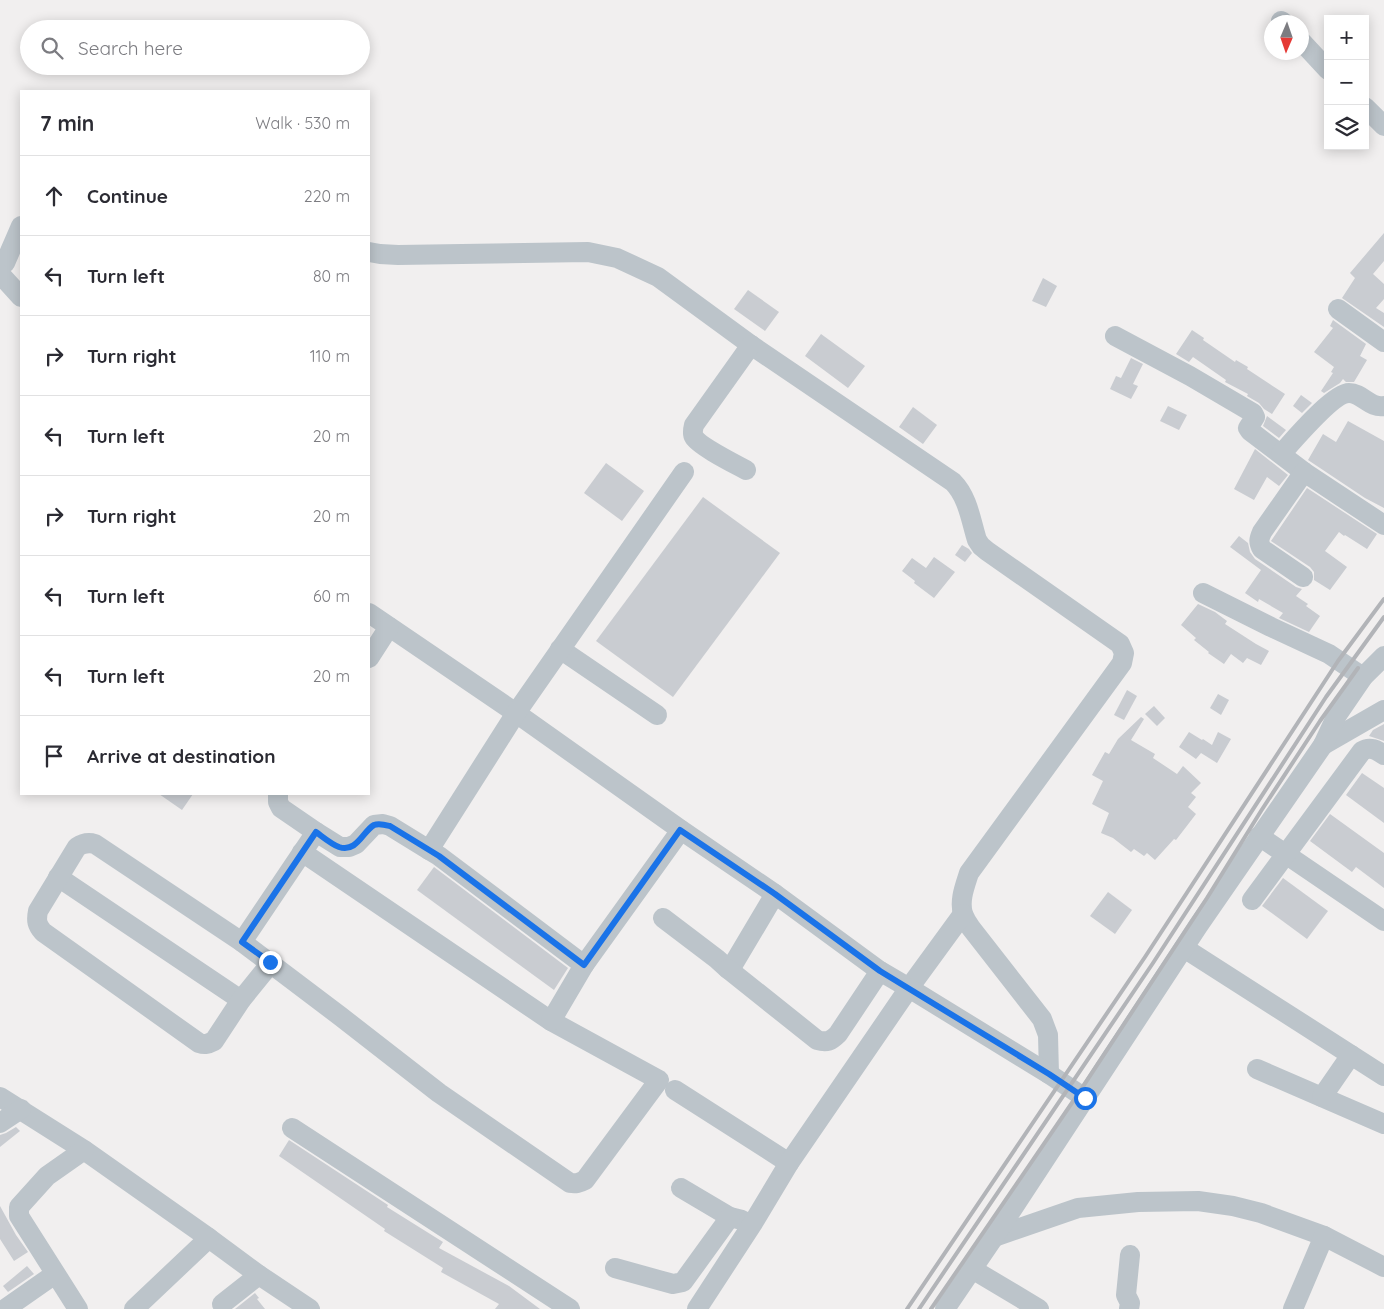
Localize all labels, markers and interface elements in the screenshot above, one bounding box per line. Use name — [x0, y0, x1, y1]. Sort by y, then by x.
north arrow — [1264, 15, 1309, 60]
map controls — [1324, 15, 1369, 150]
button: + — [1324, 15, 1369, 60]
search box — [20, 20, 370, 75]
icon: search — [38, 34, 66, 62]
text: Search here — [78, 36, 183, 60]
button: − — [1324, 60, 1369, 105]
button: layers — [1324, 105, 1369, 150]
text: 7 min — [40, 110, 94, 136]
text: Walk · 530 m — [255, 113, 350, 133]
icon: ahead — [40, 182, 68, 210]
text: Continue — [87, 184, 168, 208]
text: 220 m — [304, 186, 350, 206]
icon: left — [40, 262, 68, 290]
text: Turn left — [87, 264, 165, 288]
text: 80 m — [313, 266, 350, 286]
icon: right — [40, 342, 68, 370]
text: Turn right — [87, 344, 176, 368]
text: 110 m — [310, 346, 350, 366]
icon: left — [40, 422, 68, 450]
text: Turn left — [87, 424, 165, 448]
text: 20 m — [313, 426, 350, 446]
icon: right — [40, 502, 68, 530]
text: Turn right — [87, 504, 176, 528]
text: 20 m — [313, 506, 350, 526]
icon: left — [40, 582, 68, 610]
text: Turn left — [87, 584, 165, 608]
text: 60 m — [313, 586, 350, 606]
icon: left — [40, 662, 68, 690]
text: Turn left — [87, 664, 165, 688]
text: 20 m — [313, 666, 350, 686]
icon: arrive — [40, 742, 68, 770]
text: Arrive at destination — [87, 744, 276, 768]
route end — [259, 951, 282, 974]
route start — [1074, 1087, 1097, 1110]

